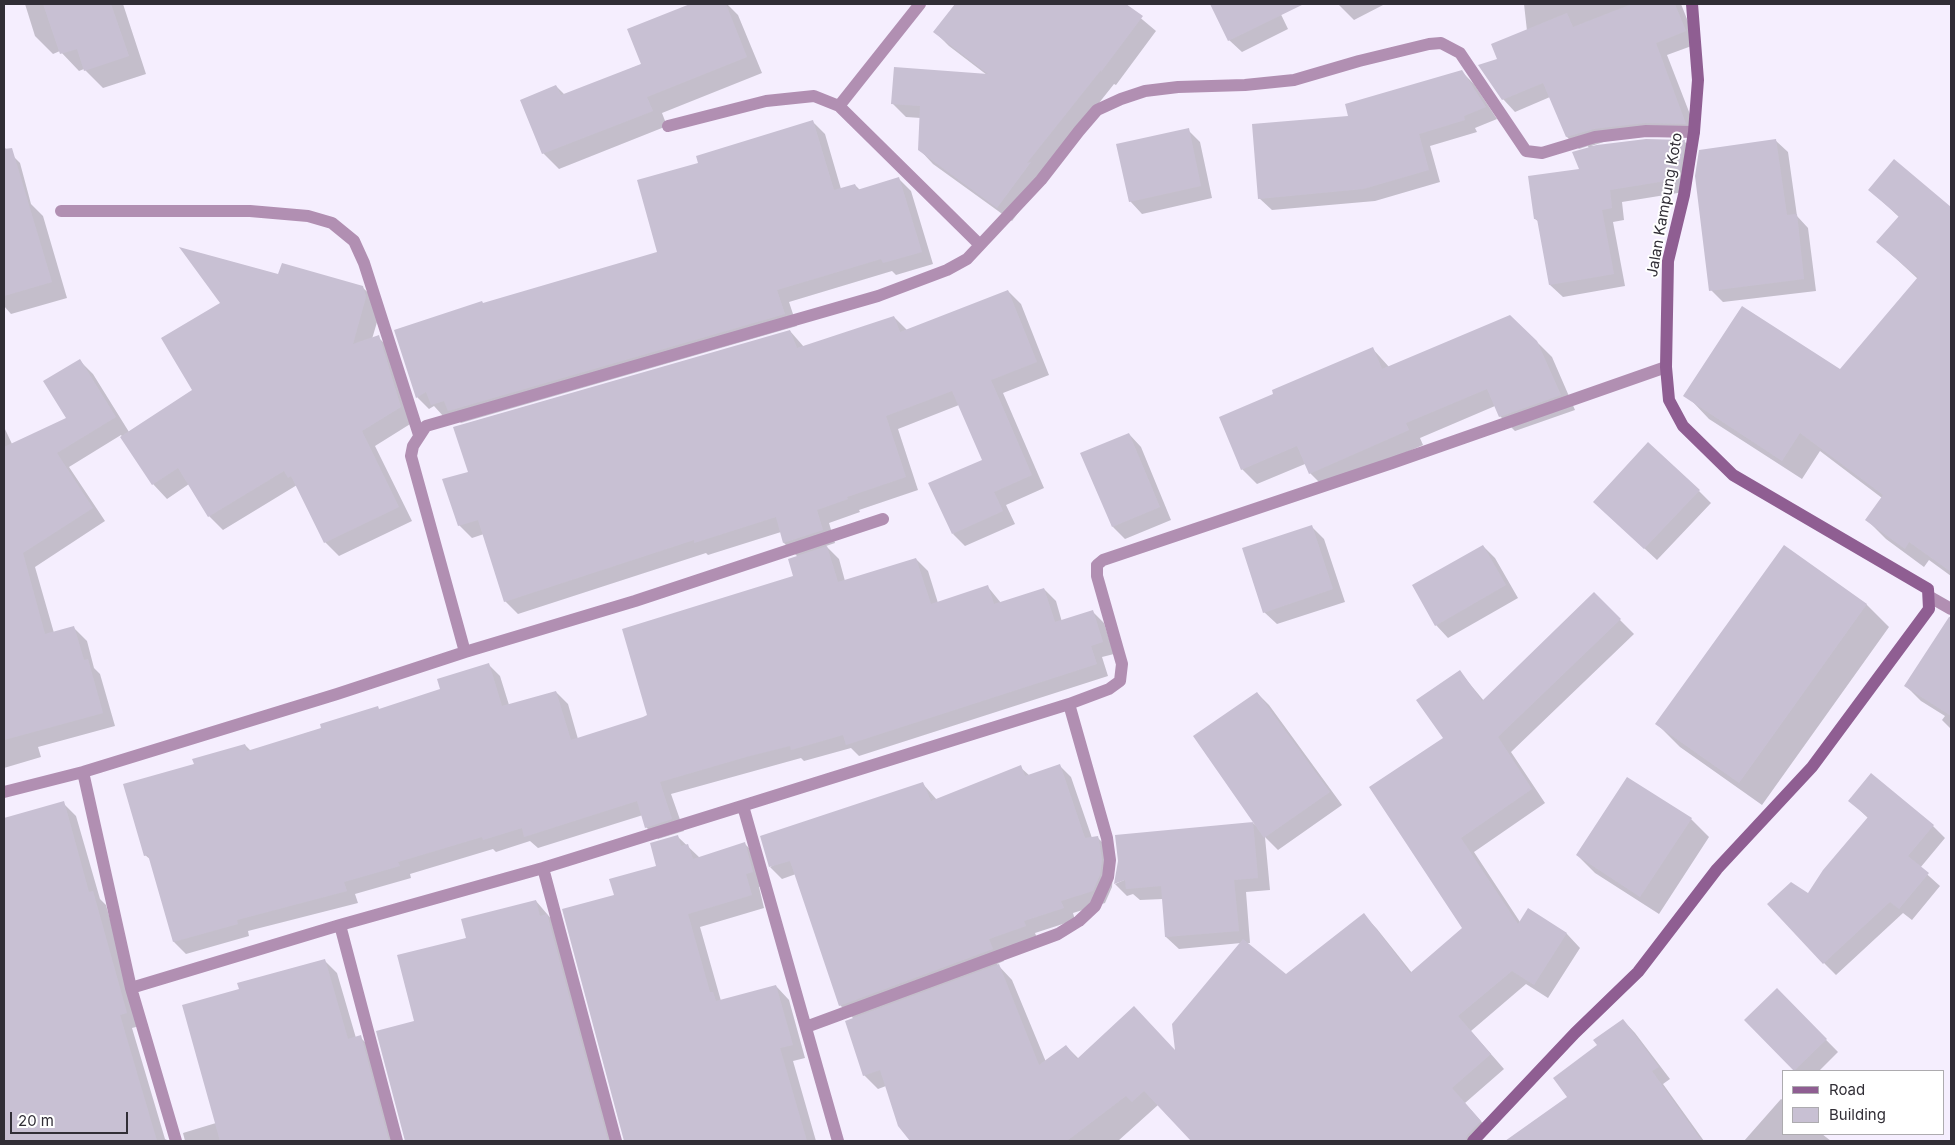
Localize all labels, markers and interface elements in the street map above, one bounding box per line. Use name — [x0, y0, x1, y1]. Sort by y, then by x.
street label: Jalan Kampung Koto — [1643, 131, 1687, 279]
legend — [1782, 1070, 1945, 1135]
text: Road — [1829, 1080, 1865, 1099]
scale bar — [12, 1102, 130, 1134]
text: Building — [1829, 1105, 1886, 1124]
text: 20 m — [18, 1111, 54, 1130]

